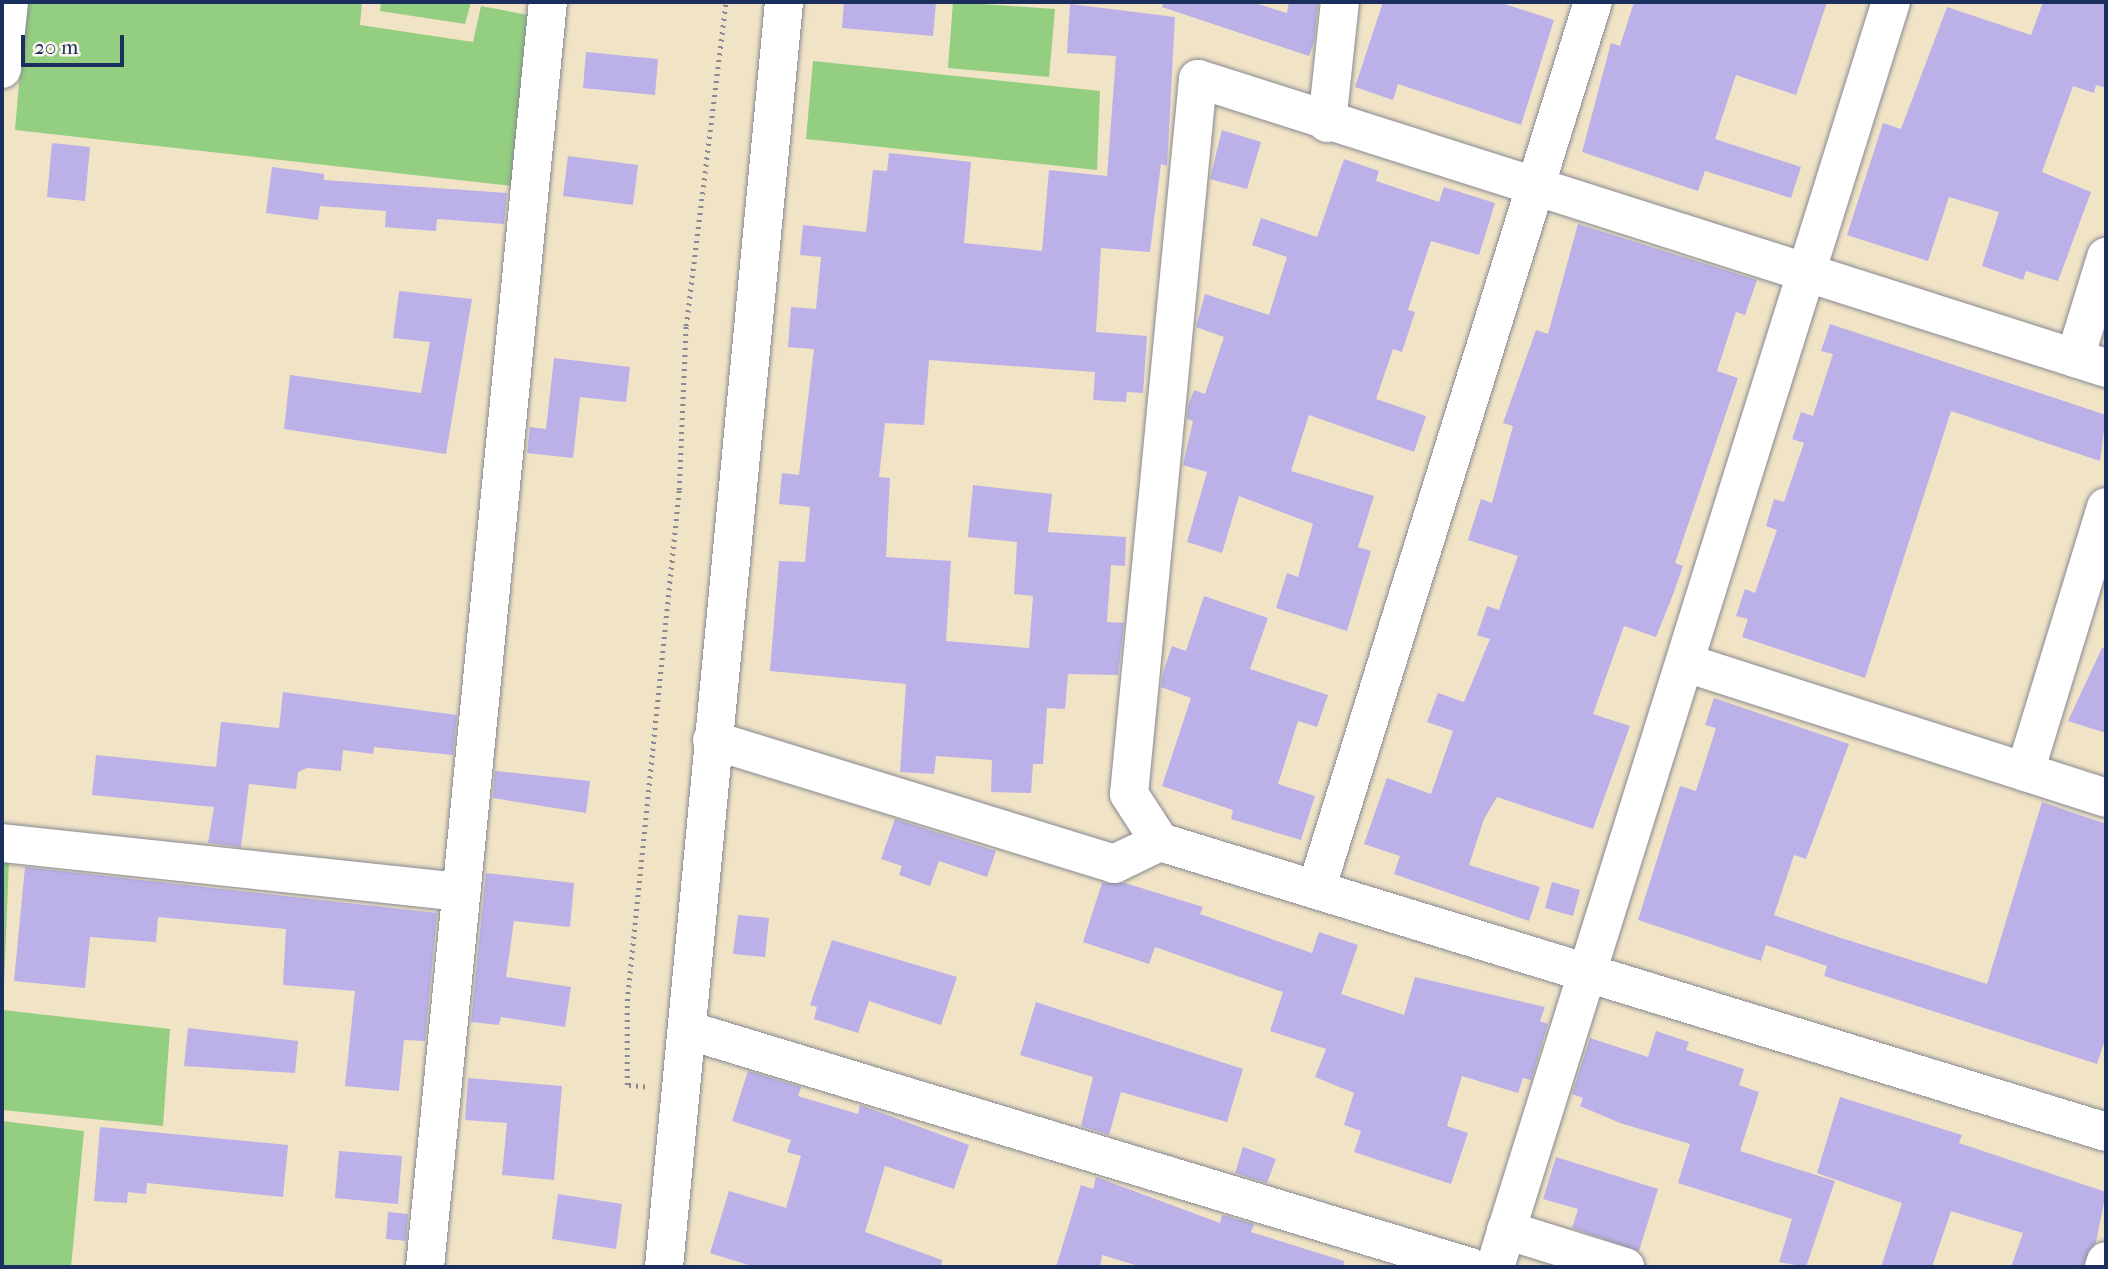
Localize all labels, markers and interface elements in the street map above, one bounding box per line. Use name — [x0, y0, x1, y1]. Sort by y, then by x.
scale bar — [24, 21, 128, 65]
text: 20 m — [34, 35, 78, 59]

